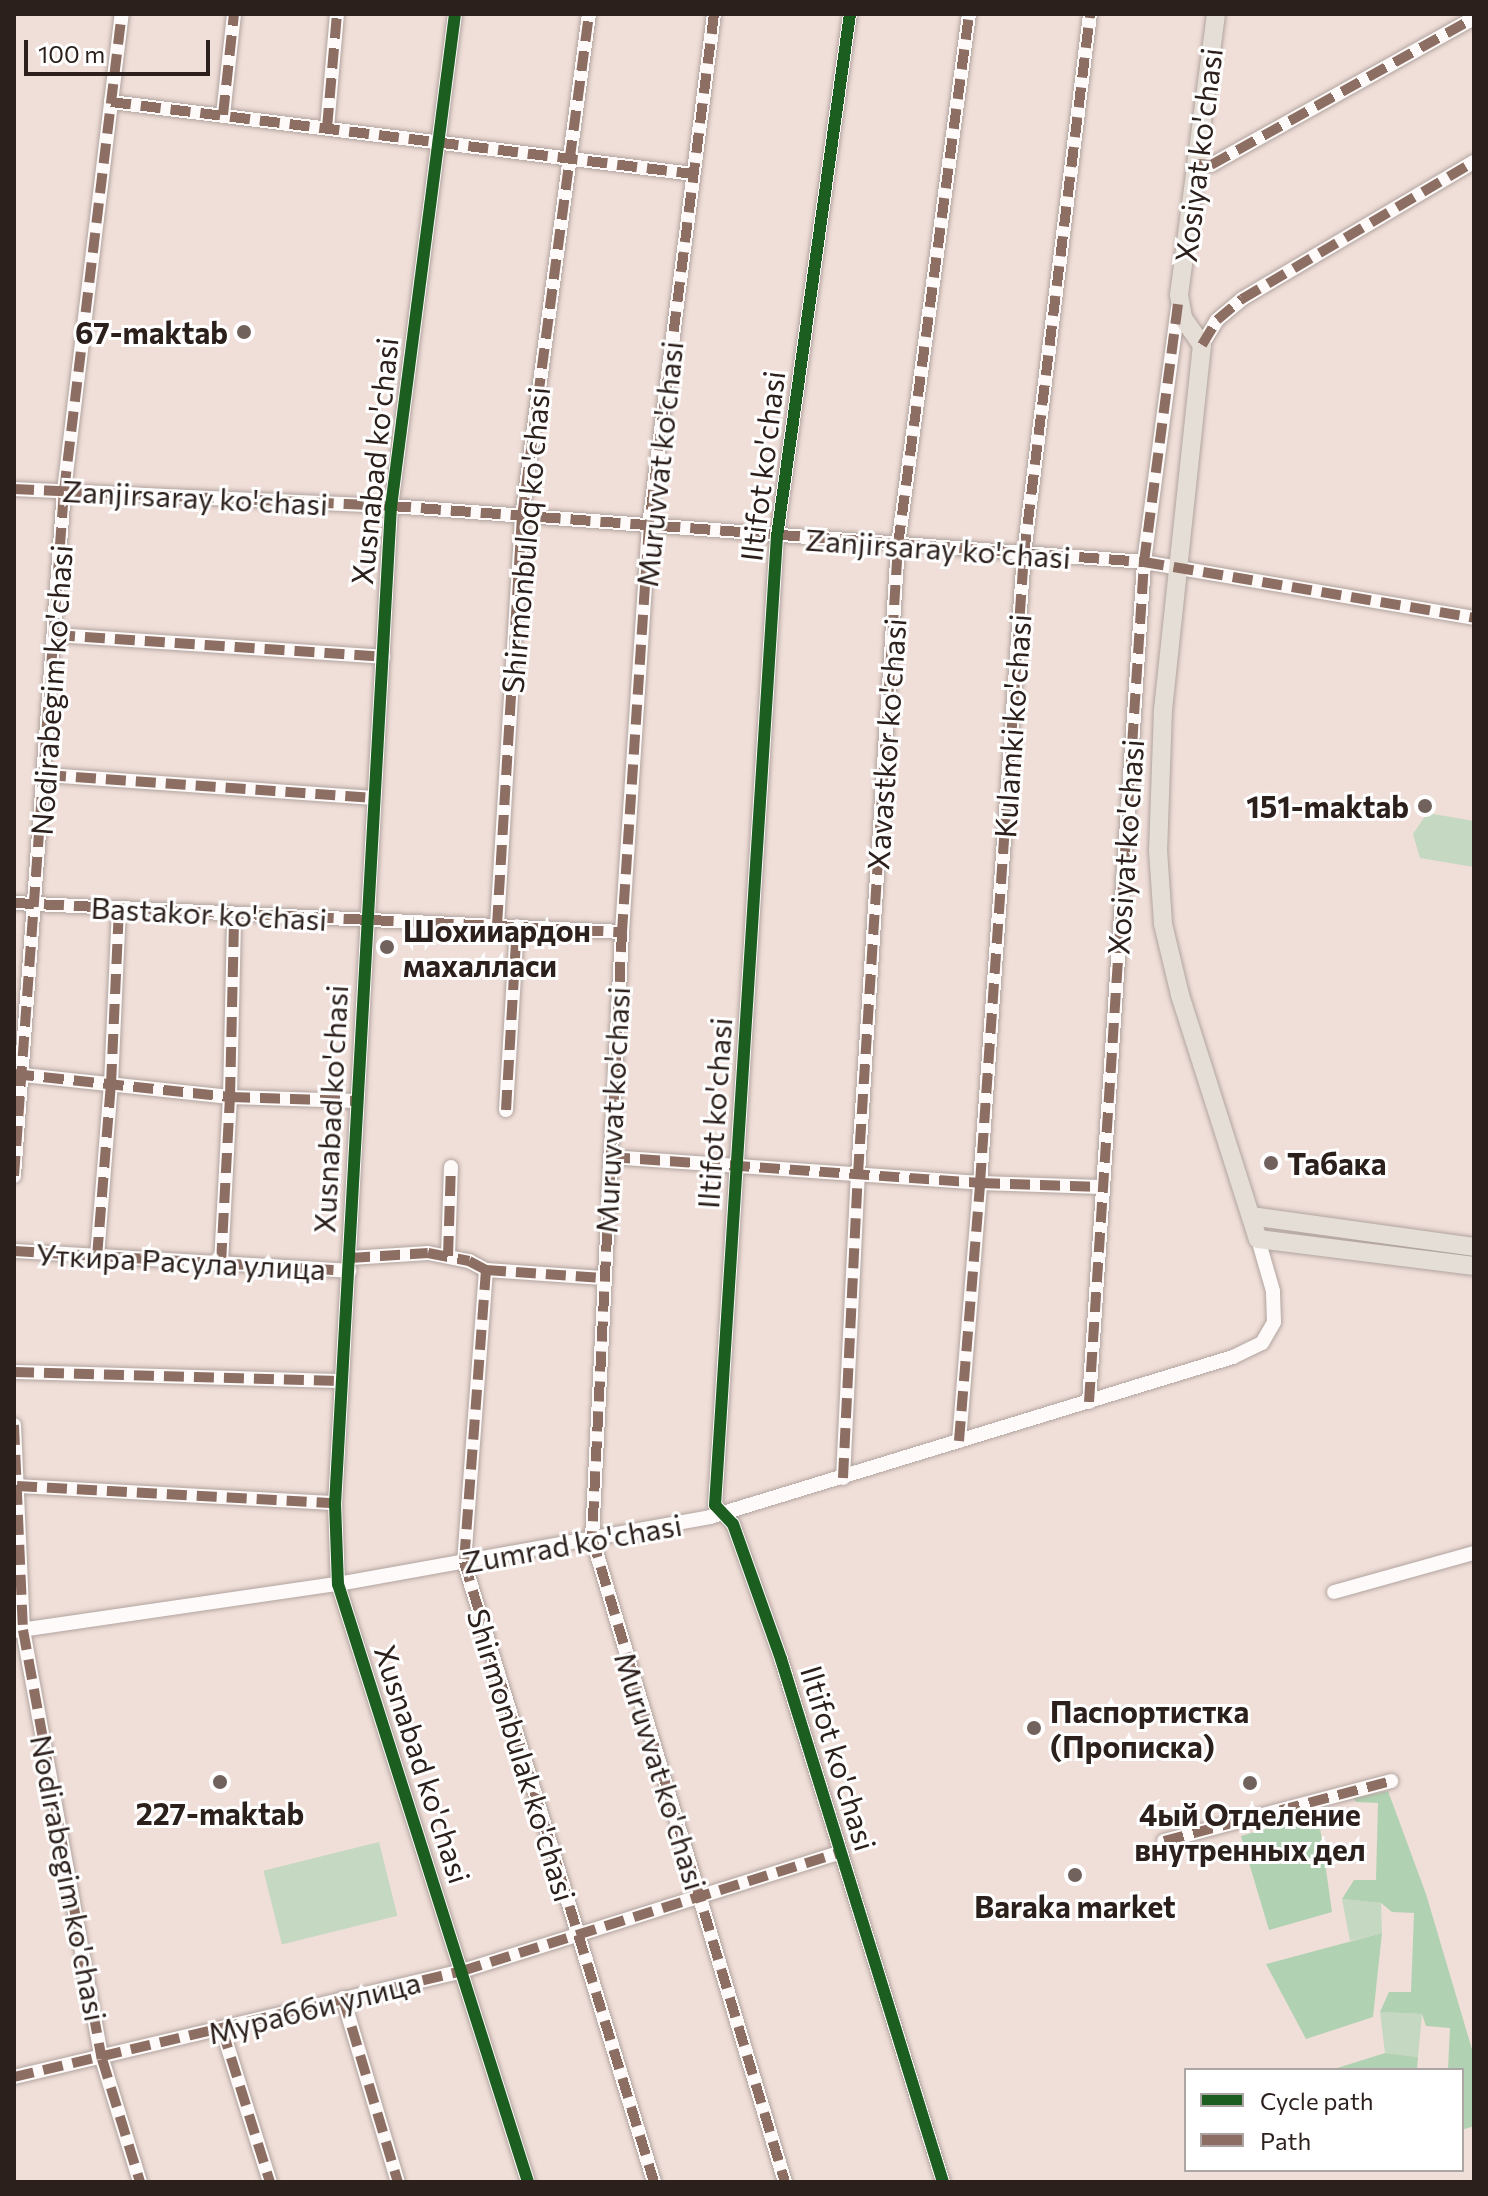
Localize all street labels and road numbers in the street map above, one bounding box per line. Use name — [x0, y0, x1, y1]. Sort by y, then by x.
street label: Xosiyat ko'chasi — [1167, 46, 1229, 264]
street label: Xusnabad ko'chasi — [343, 336, 405, 586]
street label: Muruvvat ko'chasi — [628, 339, 690, 589]
street label: Iltifot ko'chasi — [732, 369, 792, 563]
street label: Shirmonbuloq ko'chasi — [494, 385, 556, 695]
street label: Zanjirsaray ko'chasi — [61, 472, 329, 522]
street label: Zanjirsaray ko'chasi — [804, 521, 1072, 575]
street label: Nodirabegim ko'chasi — [23, 544, 79, 836]
street label: Kulamki ko'chasi — [986, 613, 1038, 839]
street label: Xavastkor ko'chasi — [859, 617, 913, 871]
street label: Xosiyat ko'chasi — [1100, 738, 1150, 956]
street label: Bastakor ko'chasi — [90, 889, 328, 937]
street label: Xusnabad ko'chasi — [306, 984, 354, 1234]
street label: Muruvvat ko'chasi — [588, 986, 636, 1234]
street label: Iltifot ko'chasi — [689, 1016, 739, 1210]
street label: Уткира Расула улица — [35, 1235, 327, 1287]
street label: Zumrad ko'chasi — [459, 1506, 685, 1580]
street label: Shirmonbulak ko'chasi — [460, 1604, 584, 1906]
street label: Xusnabad ko'chasi — [368, 1640, 478, 1888]
street label: Muruvvat ko'chasi — [608, 1648, 714, 1894]
street label: Iltifot ko'chasi — [794, 1661, 884, 1855]
street label: Nodirabegim ko'chasi — [24, 1732, 114, 2024]
street label: Мурабби улица — [204, 1963, 424, 2051]

